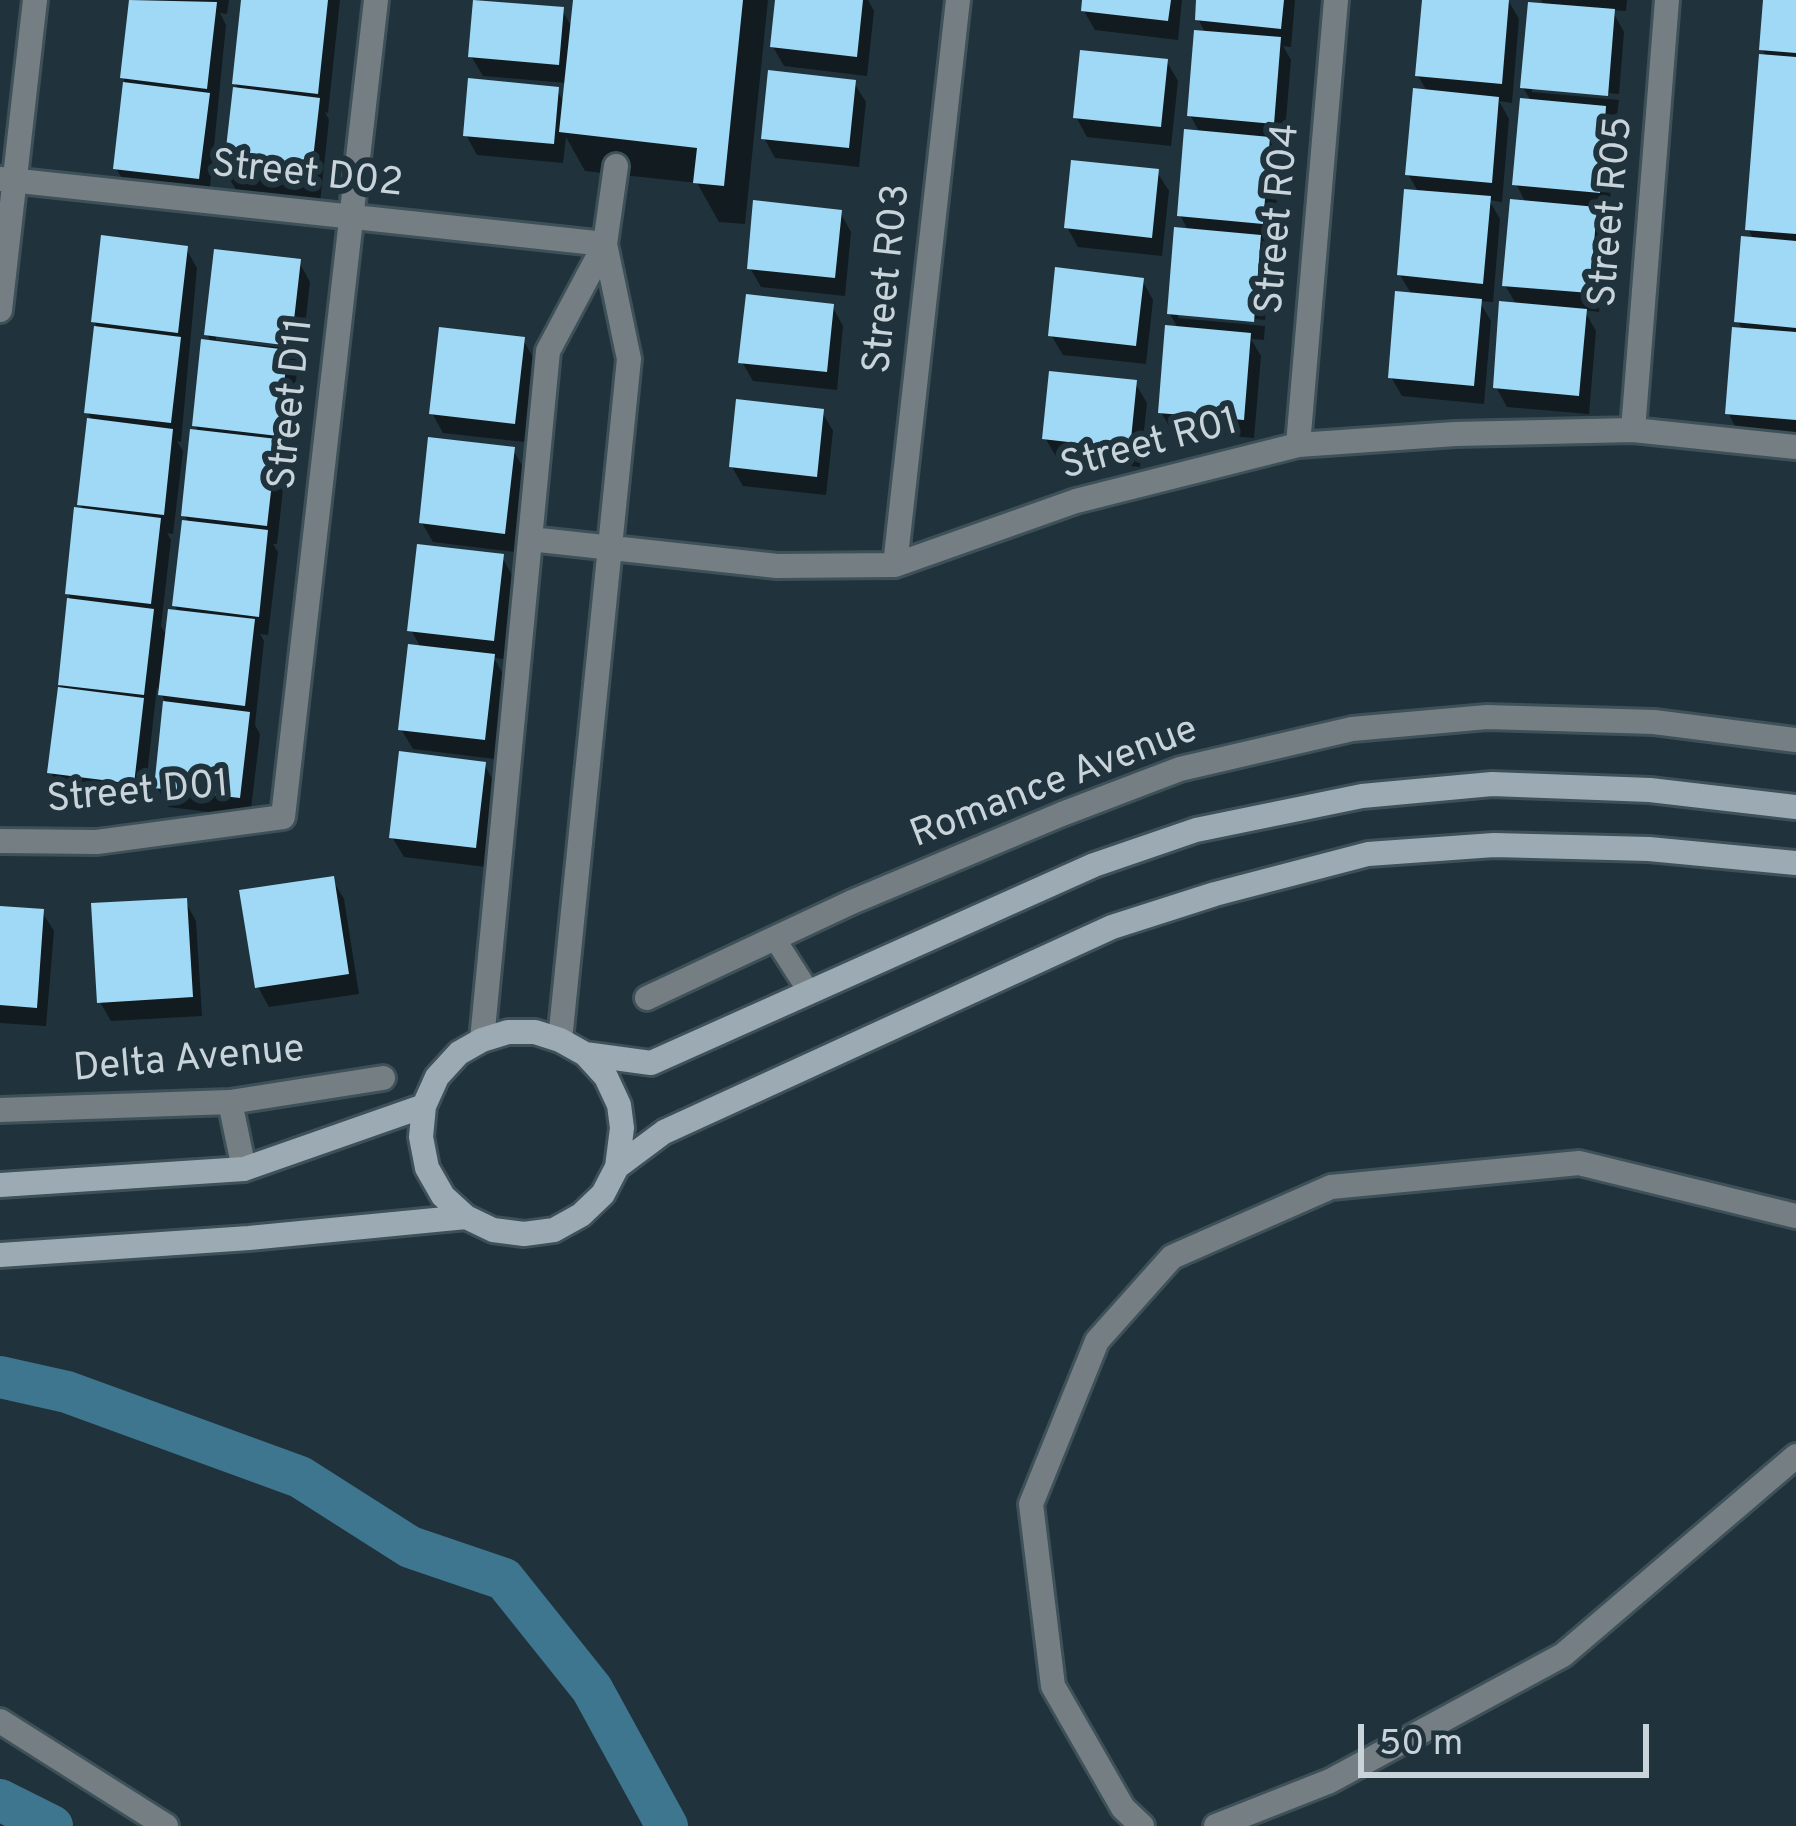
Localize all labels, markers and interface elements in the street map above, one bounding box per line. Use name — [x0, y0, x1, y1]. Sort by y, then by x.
street label: Street R05 — [1582, 115, 1646, 309]
street label: Street R04 — [1249, 122, 1313, 316]
street label: Street D02 — [209, 144, 405, 210]
street label: Street R03 — [857, 182, 923, 376]
street label: Street D11 — [262, 316, 326, 492]
street label: Street R01 — [1056, 401, 1244, 493]
street label: Romance Avenue — [905, 709, 1205, 861]
street label: Street D01 — [45, 764, 231, 826]
street label: Delta Avenue — [71, 1029, 307, 1095]
scale bar — [1364, 1700, 1655, 1774]
text: 50 m — [1379, 1722, 1463, 1768]

